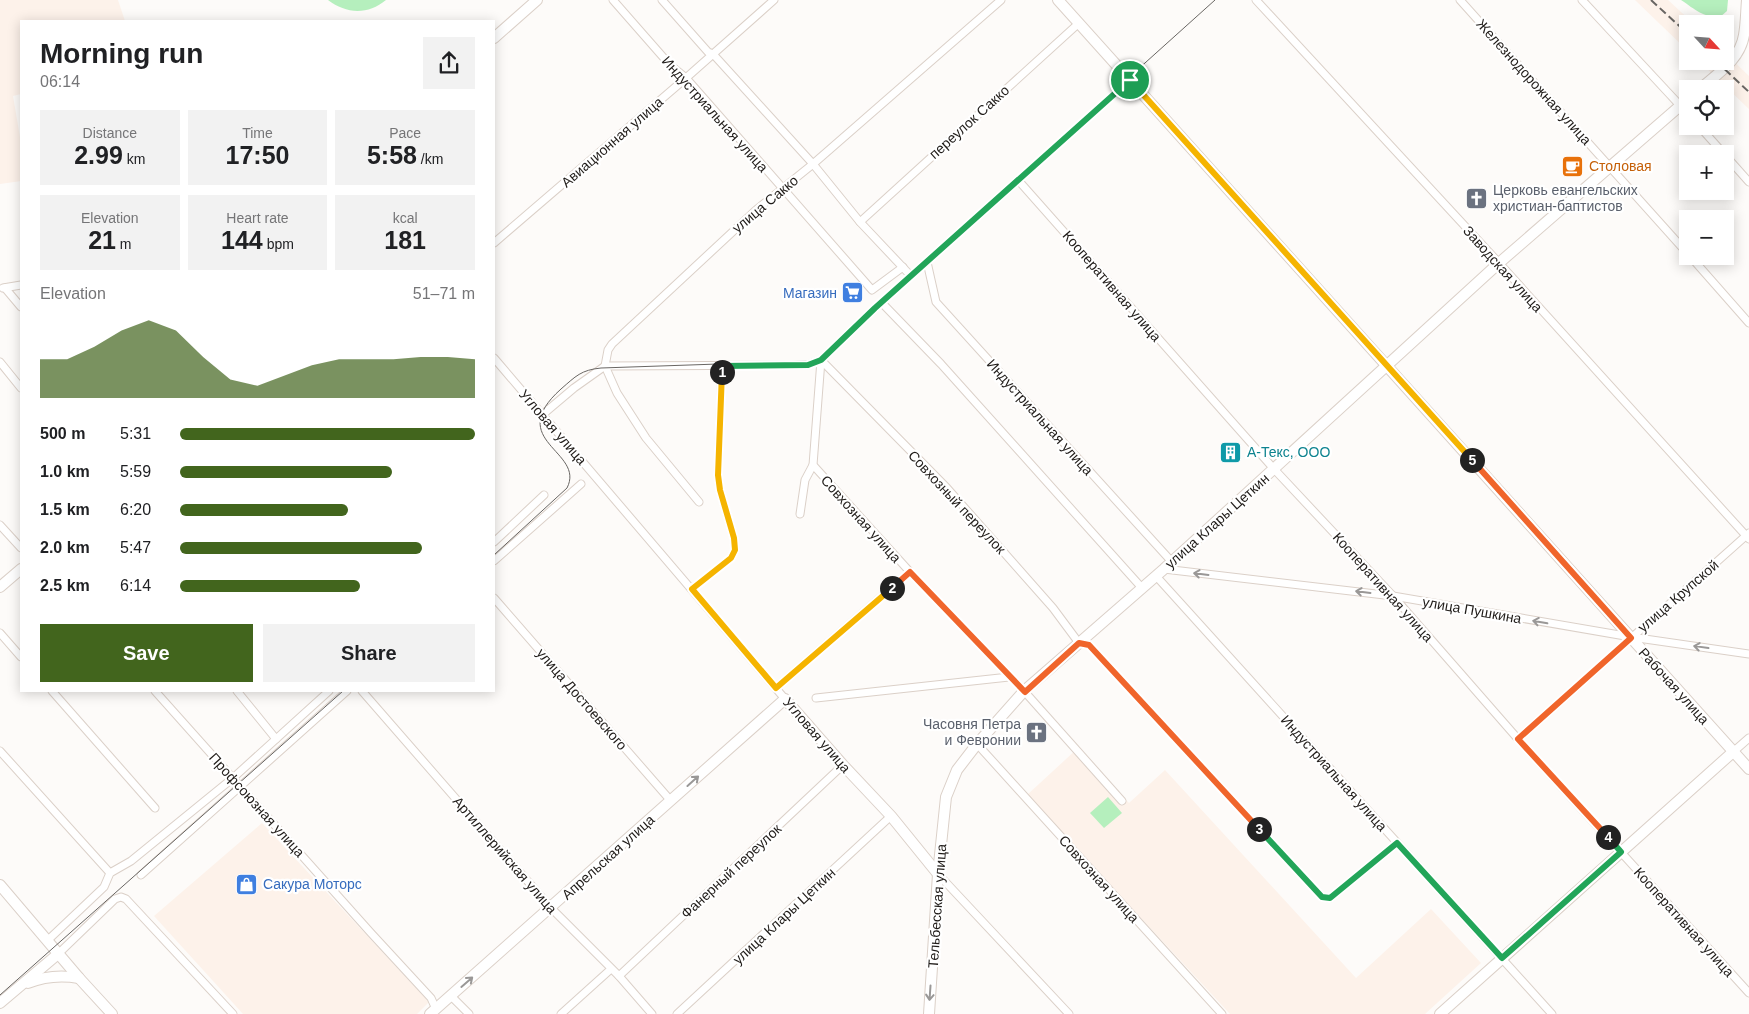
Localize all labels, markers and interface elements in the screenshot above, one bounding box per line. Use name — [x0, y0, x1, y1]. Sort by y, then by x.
north arrow — [1679, 15, 1734, 70]
map controls — [1679, 15, 1734, 265]
street label: Железнодорожная улица — [1473, 16, 1595, 148]
button: share — [423, 37, 475, 89]
text: Morning run — [40, 38, 203, 69]
street label: Индустриальная улица — [659, 53, 771, 175]
pin — [1109, 59, 1151, 101]
icon: arrive — [1116, 66, 1144, 94]
text: 06:14 — [40, 73, 80, 90]
button: locate — [1679, 80, 1734, 135]
street label: переулок Сакко — [926, 82, 1012, 162]
street label: Авиационная улица — [558, 93, 666, 190]
text: Distance — [83, 125, 137, 141]
text: Time — [242, 125, 273, 141]
text: Pace — [389, 125, 421, 141]
text: 2.99 — [74, 141, 123, 169]
text: 17:50 — [226, 141, 289, 169]
text: 5:58 — [367, 141, 417, 169]
button: + — [1679, 145, 1734, 200]
text: km — [123, 151, 145, 167]
text: /km — [417, 151, 443, 167]
cafe icon: Столовая — [1561, 154, 1585, 178]
place label: Столовая — [1589, 158, 1652, 174]
street label: улица Сакко — [729, 172, 801, 236]
place label: Церковь евангельских христиан-баптистов — [1493, 182, 1638, 214]
church icon: Церковь евангельских христиан-баптистов — [1465, 186, 1489, 210]
text: Elevation — [81, 210, 139, 226]
text: Heart rate — [226, 210, 289, 226]
text: kcal — [393, 210, 418, 226]
button: − — [1679, 210, 1734, 265]
street label: Заводская улица — [1460, 223, 1546, 316]
text: 21 — [88, 226, 116, 254]
text: 144 — [221, 226, 263, 254]
text: 181 — [384, 226, 426, 254]
street label: Кооперативная улица — [1060, 227, 1165, 345]
text: m — [116, 236, 132, 252]
text: bpm — [263, 236, 294, 252]
supermarket icon: Магазин — [841, 281, 865, 305]
text: Elevation — [40, 285, 106, 302]
text: 51–71 m — [413, 285, 475, 302]
place label: Магазин — [783, 285, 837, 301]
street label: Индустриальная улица — [984, 356, 1096, 478]
pin: 1 — [710, 360, 734, 384]
text: 1 — [719, 364, 726, 380]
street label: Угловая улица — [516, 386, 590, 468]
text: 500 m — [40, 425, 85, 442]
text: 5:31 — [120, 425, 151, 442]
building icon: А-Текс, ООО — [1219, 440, 1243, 464]
place label: А-Текс, ООО — [1247, 444, 1330, 460]
street label: Совхозный переулок — [905, 447, 1010, 558]
pin: 5 — [1460, 448, 1484, 472]
text: 5 — [1469, 452, 1476, 468]
text: 1.0 km — [40, 463, 90, 480]
text: 5:59 — [120, 463, 151, 480]
street label: улица Клары Цеткин — [1162, 470, 1272, 572]
street label: Совхозная улица — [818, 472, 904, 566]
text: 1.5 km — [40, 501, 90, 518]
text: 6:20 — [120, 501, 151, 518]
street label: Кооперативная улица — [1330, 529, 1436, 645]
text: 2.0 km — [40, 539, 90, 556]
text: 5:47 — [120, 539, 151, 556]
street label: улица Крупской — [1634, 557, 1722, 635]
one-way arrow — [1194, 569, 1210, 579]
pin: 2 — [880, 576, 904, 600]
text: 2.5 km — [40, 577, 90, 594]
text: 6:14 — [120, 577, 151, 594]
text: 2 — [889, 580, 896, 596]
one-way arrow — [1355, 587, 1371, 597]
street label: улица Пушкина — [1421, 593, 1523, 627]
one-way arrow — [1533, 616, 1549, 626]
button: Save — [40, 624, 253, 682]
button: Share — [263, 624, 475, 682]
one-way arrow — [1693, 642, 1709, 652]
street label: улица Достоевского — [533, 645, 631, 753]
street label: Рабочая улица — [1636, 645, 1713, 728]
street label: Угловая улица — [780, 694, 854, 776]
street label: Индустриальная улица — [1278, 712, 1390, 834]
place label: Часовня Петра и Февронии — [923, 716, 1021, 748]
church icon: Часовня Петра и Февронии — [1025, 720, 1049, 744]
street label: Профсоюзная улица — [206, 750, 308, 860]
one-way arrow — [686, 776, 699, 787]
street label: Артиллерийская улица — [450, 793, 560, 917]
street label: Апрельская улица — [559, 811, 658, 903]
pin: 3 — [1246, 816, 1272, 842]
street label: Фанерный переулок — [678, 820, 785, 922]
text: 3 — [1256, 821, 1263, 837]
pin: 4 — [1596, 824, 1620, 850]
text: 4 — [1605, 829, 1612, 845]
street label: Совхозная улица — [1056, 832, 1142, 926]
street label: Тельбесская улица — [925, 843, 949, 969]
street label: улица Клары Цеткин — [730, 864, 838, 968]
street label: Кооперативная улица — [1631, 864, 1737, 980]
shop icon: Сакура Моторс — [235, 872, 259, 896]
place label: Сакура Моторс — [263, 876, 362, 892]
one-way arrow — [460, 976, 473, 988]
one-way arrow — [926, 985, 935, 1001]

